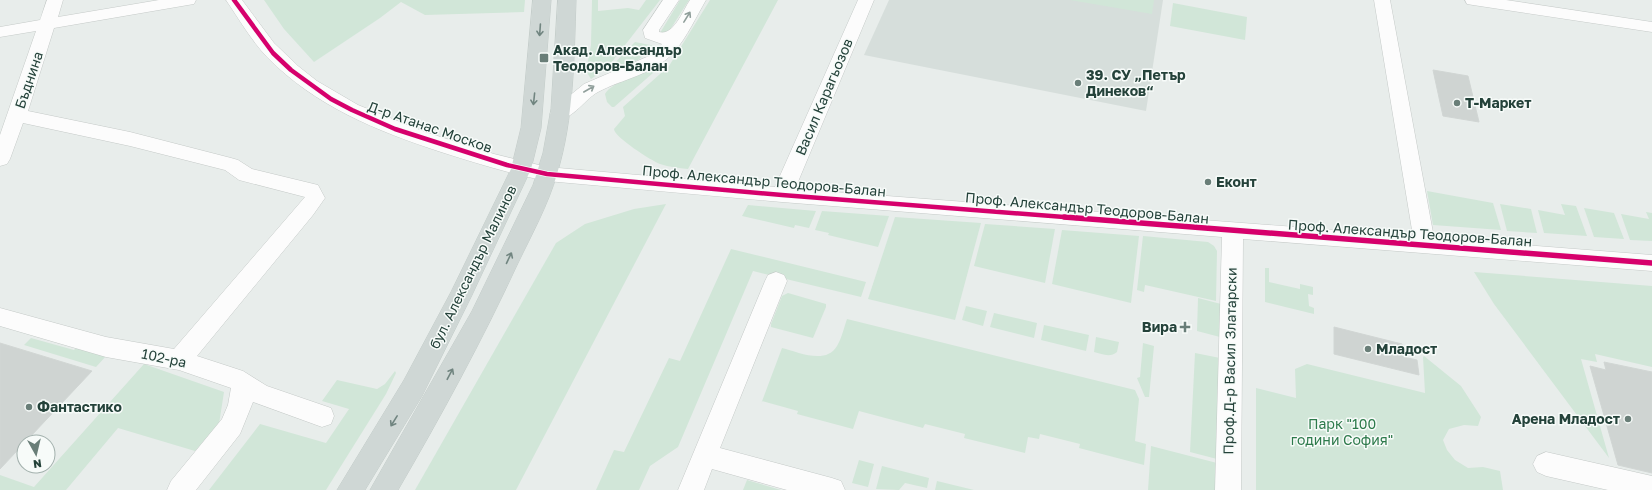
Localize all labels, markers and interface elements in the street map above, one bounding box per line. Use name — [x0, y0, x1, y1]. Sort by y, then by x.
one-way arrow — [684, 11, 692, 23]
one-way arrow — [537, 23, 544, 36]
street label: Васил Карагьозов — [791, 36, 856, 158]
place label: Акад. Александър Теодоров-Балан — [553, 41, 682, 74]
street label: Бъднина — [11, 49, 46, 111]
marker: Акад. Александър Теодоров-Балан — [538, 52, 550, 64]
place label: 39. СУ „Петър Динеков“ — [1086, 66, 1186, 99]
marker: 39. СУ „Петър Динеков“ — [1073, 78, 1083, 88]
one-way arrow — [583, 85, 595, 93]
one-way arrow — [531, 92, 538, 105]
place label: Т-Маркет — [1465, 94, 1531, 111]
street label: Д-р Атанас Москов — [366, 97, 495, 156]
marker: Т-Маркет — [1452, 98, 1462, 108]
street label: Проф. Александър Теодоров-Балан — [641, 161, 887, 200]
place label: Еконт — [1216, 173, 1257, 190]
marker: Еконт — [1203, 177, 1213, 187]
street label: бул. Александър Малинов — [426, 182, 520, 351]
street label: Проф. Александър Теодоров-Балан — [964, 188, 1210, 227]
street label: Проф. Александър Теодоров-Балан — [1287, 215, 1533, 250]
one-way arrow — [506, 253, 513, 265]
street label: Проф.Д-р Васил Златарски — [1219, 267, 1240, 455]
place label: Вира — [1142, 318, 1177, 335]
marker: Вира — [1180, 322, 1190, 332]
place label: Младост — [1376, 340, 1437, 357]
street label: 102-ра — [140, 344, 188, 371]
marker: Младост — [1363, 344, 1373, 354]
one-way arrow — [447, 368, 455, 380]
place label: Фантастико — [37, 398, 122, 415]
marker: Фантастико — [24, 402, 34, 412]
place label: Арена Младост — [1512, 410, 1620, 427]
marker: Арена Младост — [1623, 414, 1633, 424]
one-way arrow — [389, 415, 397, 427]
park label: Парк "100 години София" — [1291, 415, 1393, 448]
north arrow — [16, 434, 56, 474]
text: N — [32, 457, 43, 471]

